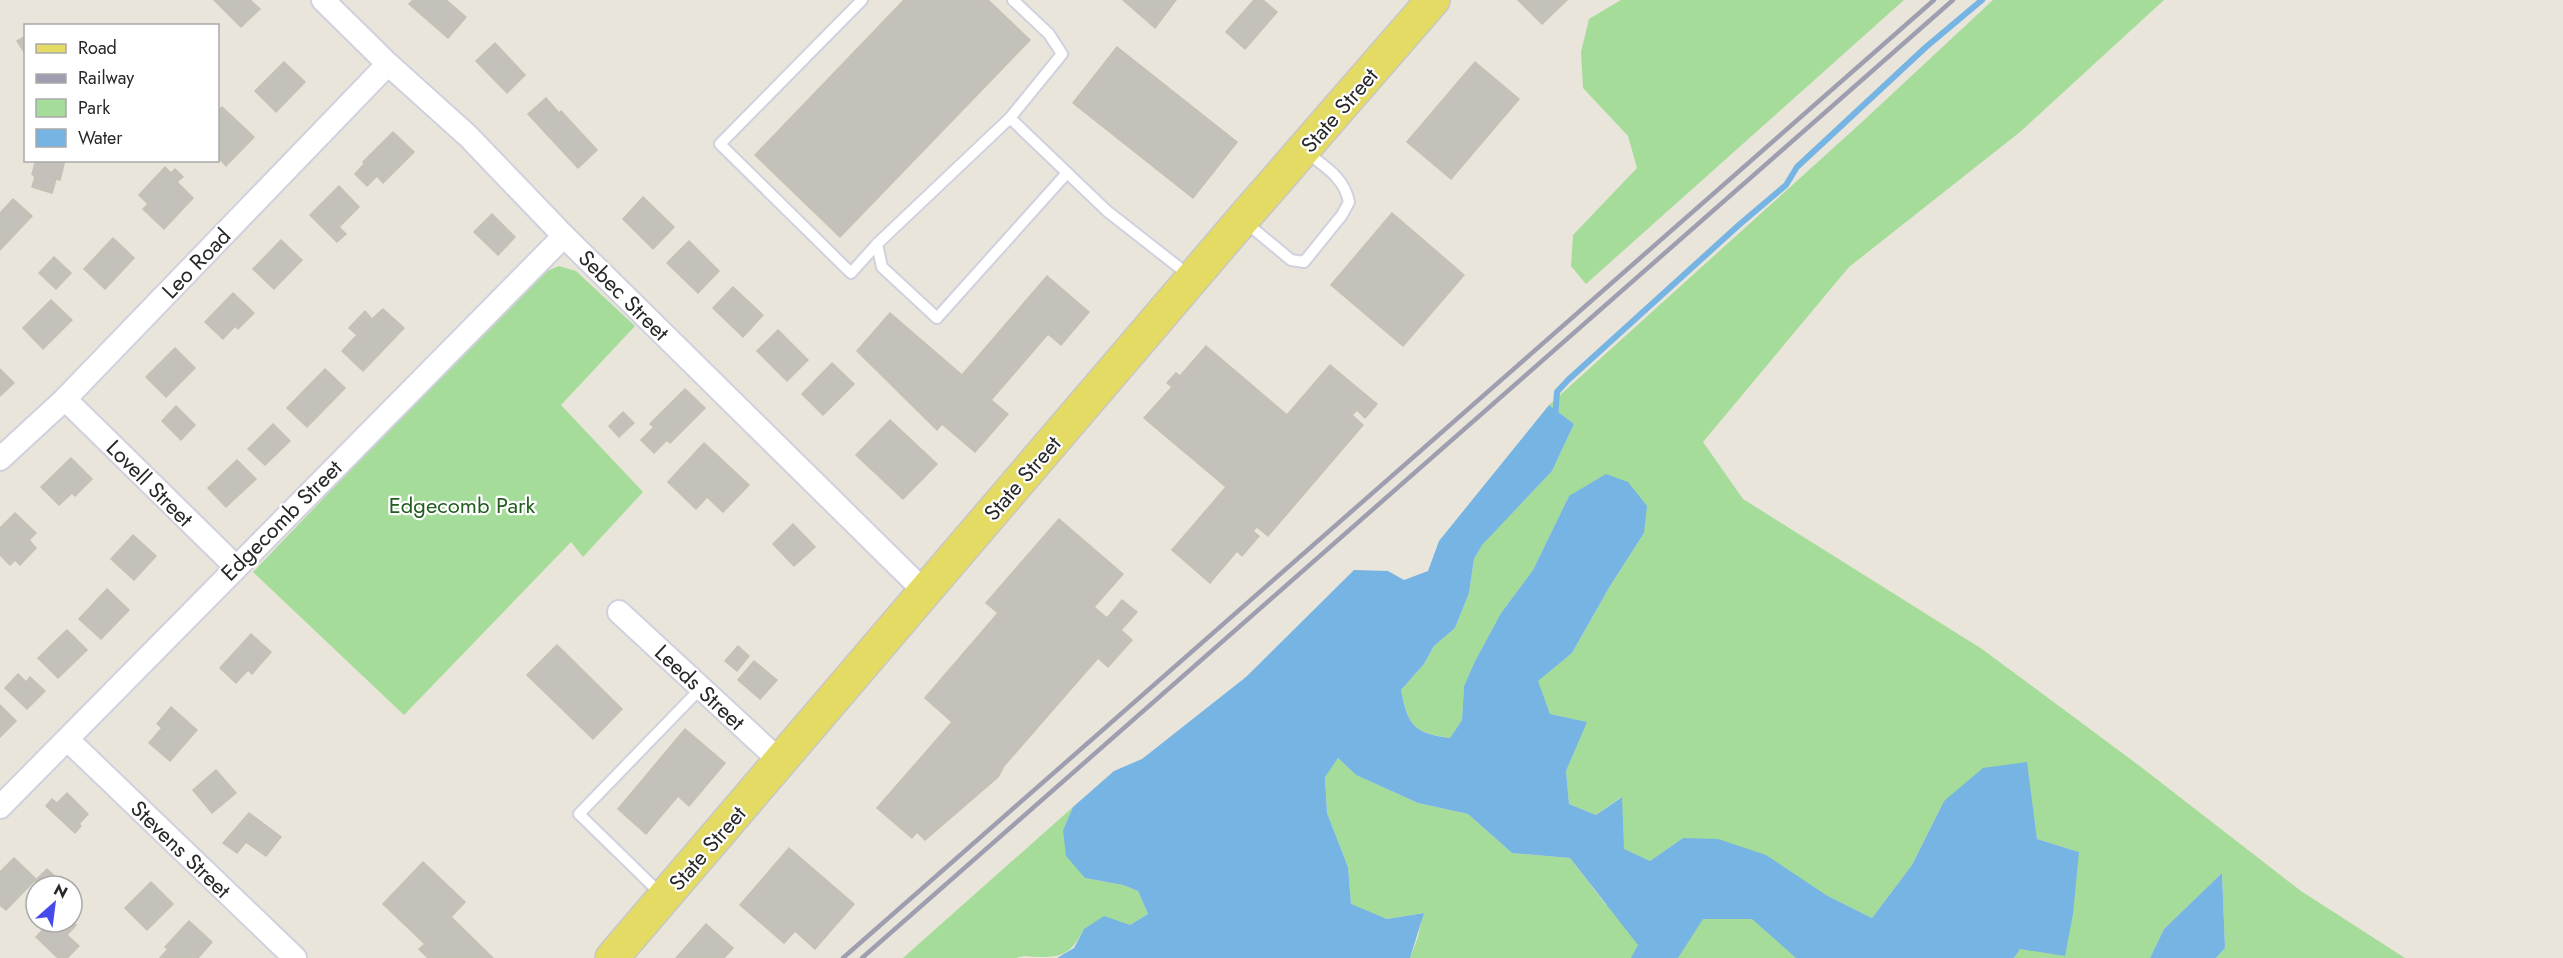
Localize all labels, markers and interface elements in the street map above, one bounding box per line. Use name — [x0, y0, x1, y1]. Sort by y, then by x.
legend — [24, 24, 219, 162]
text: Road — [78, 35, 117, 61]
street label: State Street — [1293, 60, 1386, 160]
text: Railway — [78, 65, 134, 91]
text: Park — [78, 95, 110, 121]
text: Water — [78, 125, 123, 151]
street label: Leo Road — [154, 220, 238, 306]
street label: Sebec Street — [571, 242, 677, 348]
street label: State Street — [976, 428, 1069, 528]
street label: Lovell Street — [99, 432, 201, 534]
street label: Edgecomb Street — [213, 452, 349, 588]
park label: Edgecomb Park — [389, 489, 536, 521]
street label: Leeds Street — [648, 637, 753, 738]
street label: Stevens Street — [124, 793, 239, 906]
street label: State Street — [661, 798, 754, 898]
north arrow — [24, 874, 84, 934]
text: N — [50, 878, 72, 904]

